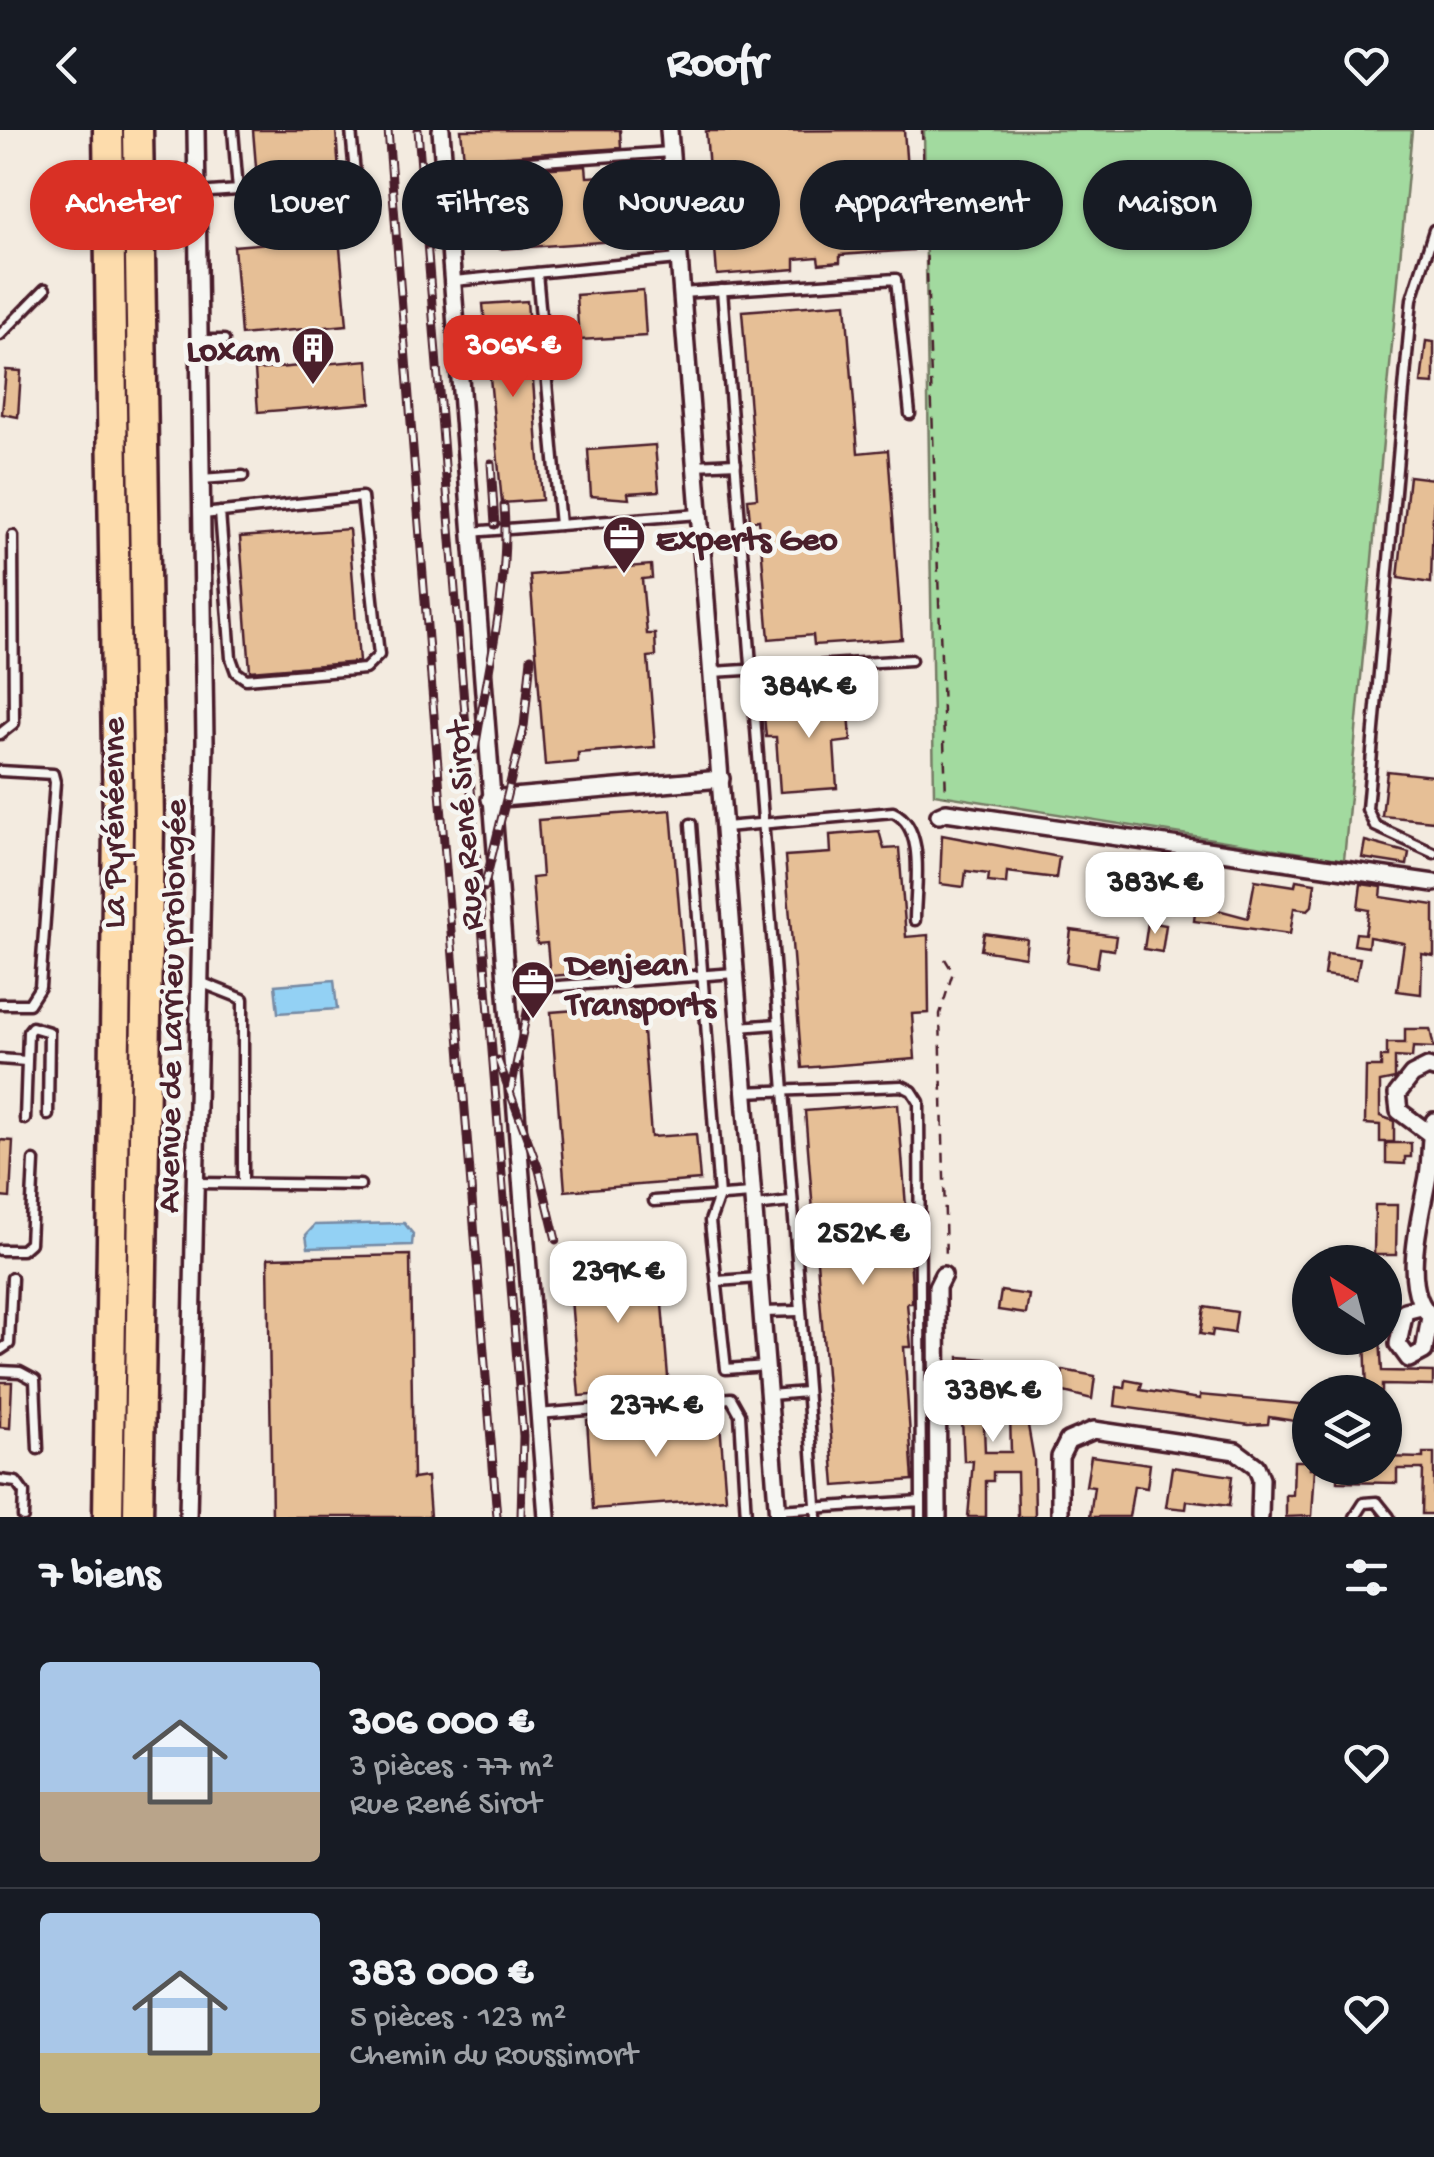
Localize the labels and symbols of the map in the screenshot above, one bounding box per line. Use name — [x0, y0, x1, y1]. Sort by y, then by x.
pin: 306K € — [432, 315, 594, 400]
building icon: Loxam — [290, 325, 336, 386]
place label: Loxam — [186, 333, 280, 374]
office icon: Experts Geo — [601, 514, 647, 575]
place label: Experts Geo — [656, 522, 838, 563]
pin: 384K € — [728, 656, 890, 741]
street label: La Pyrénéenne — [96, 716, 137, 929]
street label: Rue René Sirot — [440, 717, 495, 931]
street label: Avenue de Larrieu prolongée — [150, 798, 199, 1213]
pin: 383K € — [1074, 852, 1236, 937]
place label: Denjean Transports — [563, 947, 718, 1028]
office icon: Denjean Transports — [510, 959, 556, 1020]
pin: 252K € — [782, 1203, 944, 1288]
pin: 239K € — [537, 1241, 699, 1326]
north arrow — [1292, 1245, 1402, 1355]
pin: 338K € — [912, 1360, 1074, 1445]
pin: 237K € — [575, 1375, 737, 1460]

